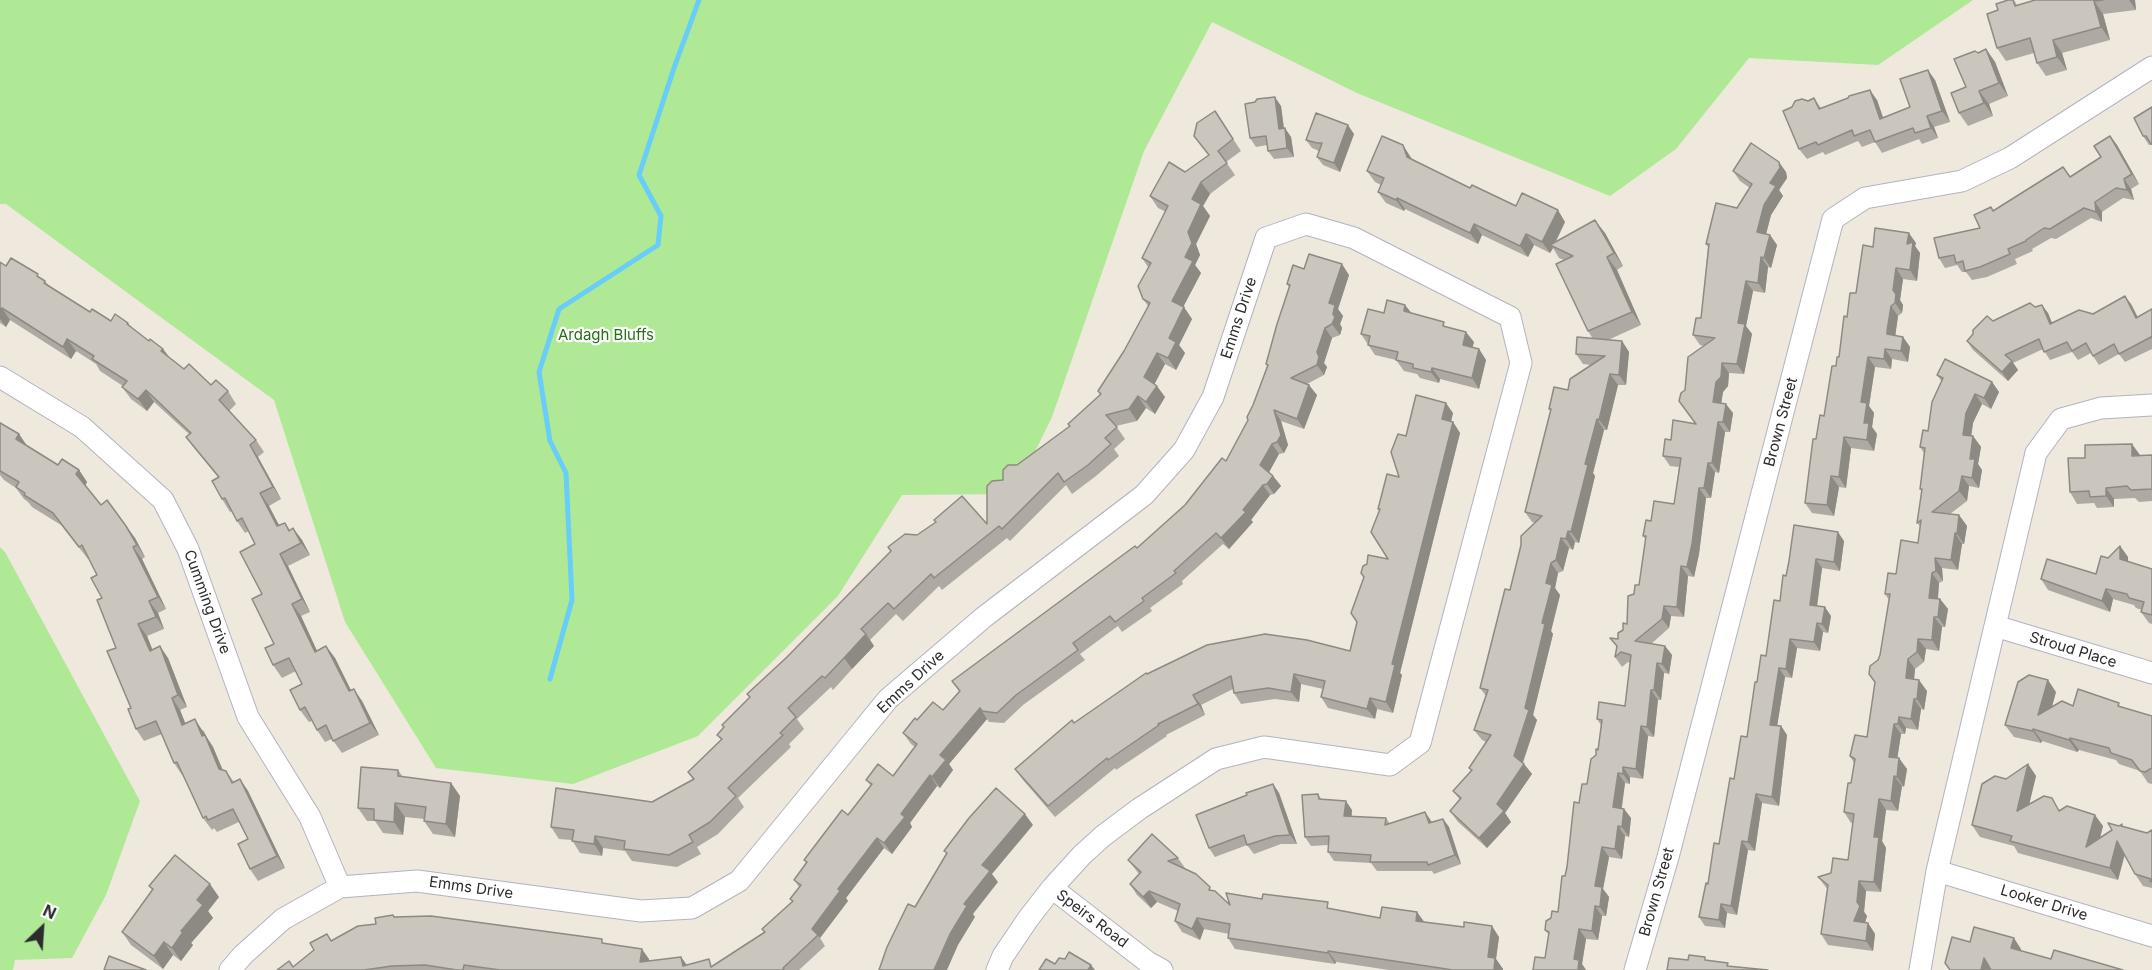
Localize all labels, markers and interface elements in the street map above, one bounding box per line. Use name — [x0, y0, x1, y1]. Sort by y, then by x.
street label: Emms Drive — [1217, 275, 1261, 361]
park label: Ardagh Bluffs — [558, 326, 654, 344]
street label: Brown Street — [1760, 375, 1802, 469]
street label: Cumming Drive — [180, 548, 234, 656]
street label: Stroud Place — [2027, 628, 2119, 672]
street label: Emms Drive — [874, 647, 948, 717]
street label: Brown Street — [1636, 845, 1678, 939]
street label: Emms Drive — [428, 873, 514, 903]
street label: Looker Drive — [1998, 881, 2090, 925]
street label: Speirs Road — [1053, 886, 1131, 952]
north arrow — [12, 898, 72, 958]
text: N — [40, 900, 59, 923]

